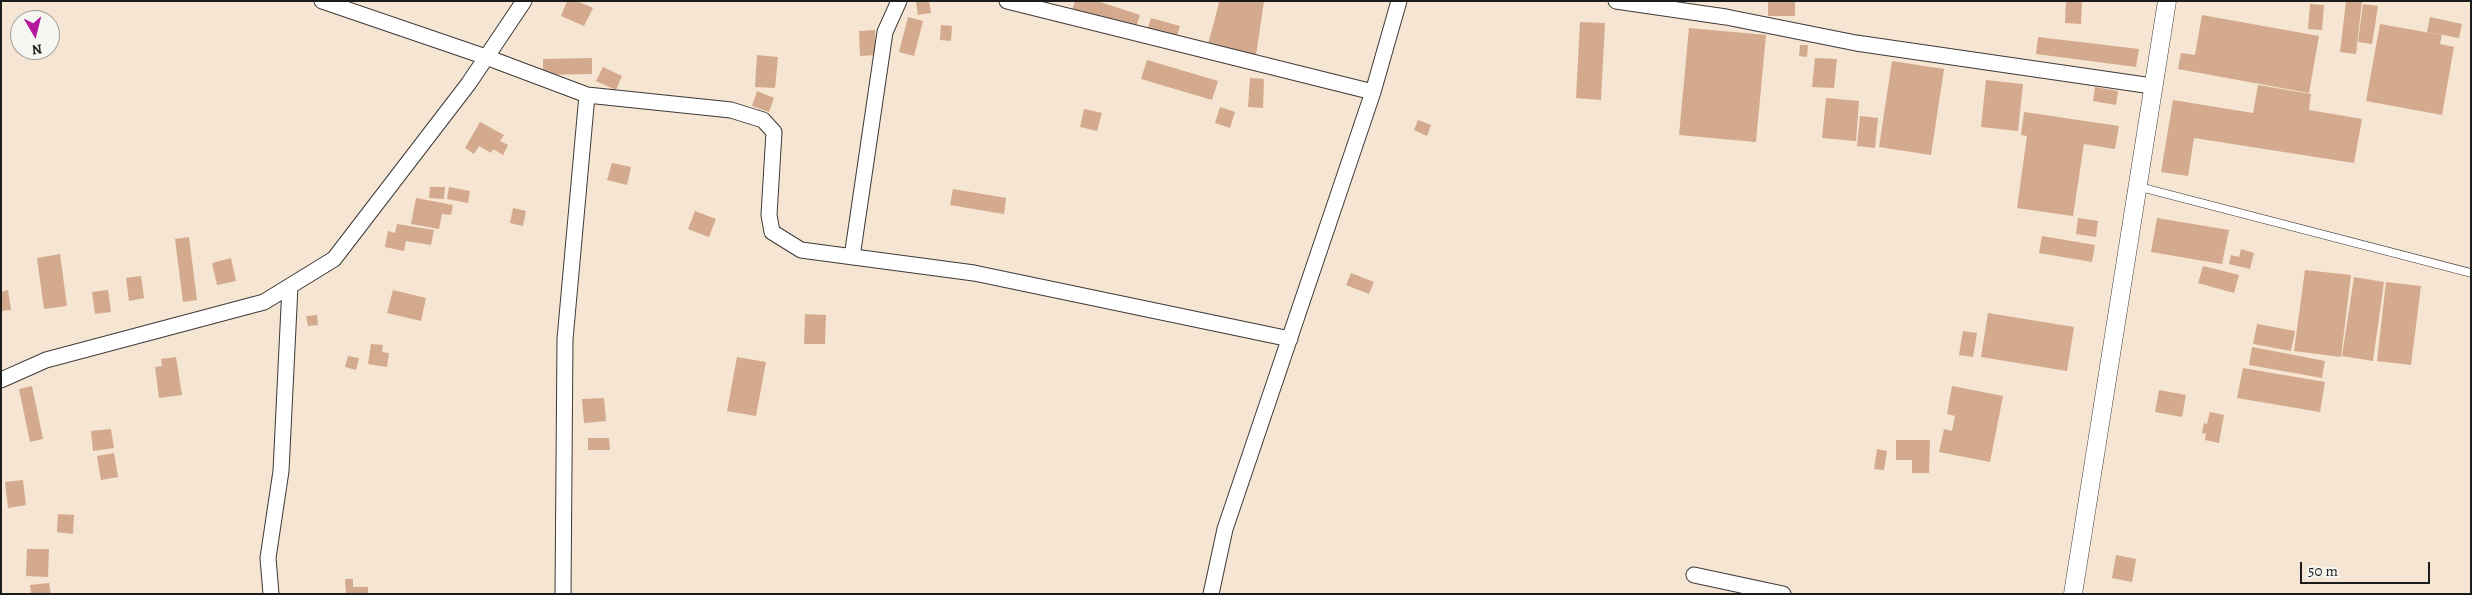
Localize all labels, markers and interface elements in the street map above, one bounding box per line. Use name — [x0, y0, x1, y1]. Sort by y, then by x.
north arrow — [10, 10, 60, 60]
text: N — [31, 39, 43, 59]
scale bar — [2302, 552, 2432, 584]
text: 50 m — [2308, 561, 2338, 581]

